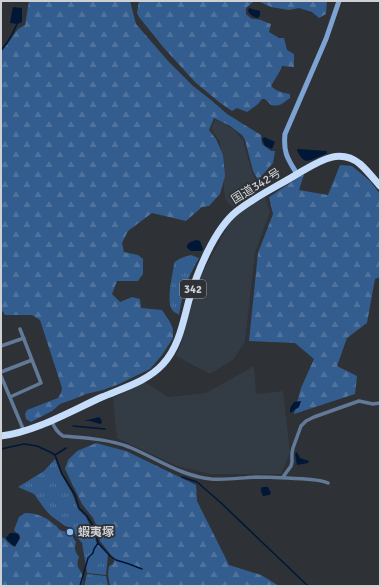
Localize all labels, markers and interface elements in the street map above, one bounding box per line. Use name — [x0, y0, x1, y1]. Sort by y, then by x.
street label: 国道342号 — [229, 165, 284, 207]
road number: 342 — [180, 280, 206, 298]
place label: 蝦夷塚 — [78, 525, 114, 540]
marker: 蝦夷塚 — [65, 527, 75, 537]

